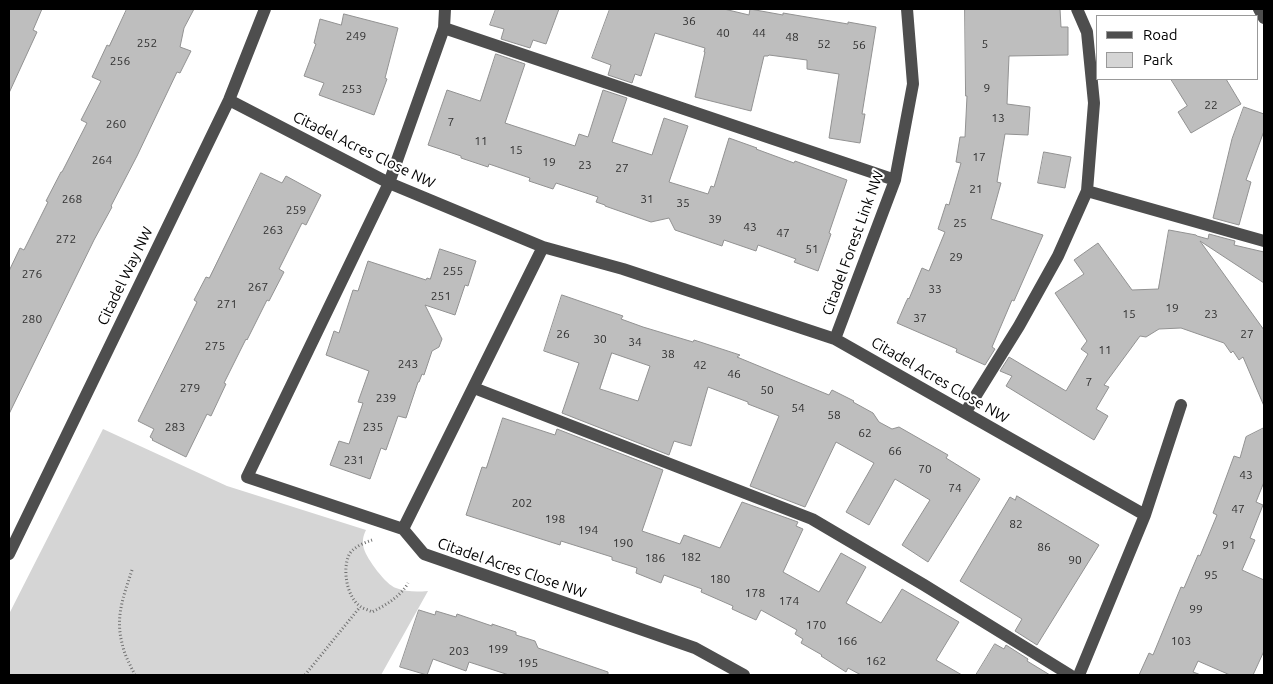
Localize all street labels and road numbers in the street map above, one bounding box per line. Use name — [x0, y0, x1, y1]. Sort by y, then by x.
street label: Citadel Acres Close NW — [290, 108, 438, 192]
street label: Citadel Forest Link NW — [818, 168, 888, 318]
street label: Citadel Way NW — [93, 224, 157, 328]
street label: Citadel Acres Close NW — [868, 333, 1012, 427]
street label: Citadel Acres Close NW — [435, 534, 589, 602]

